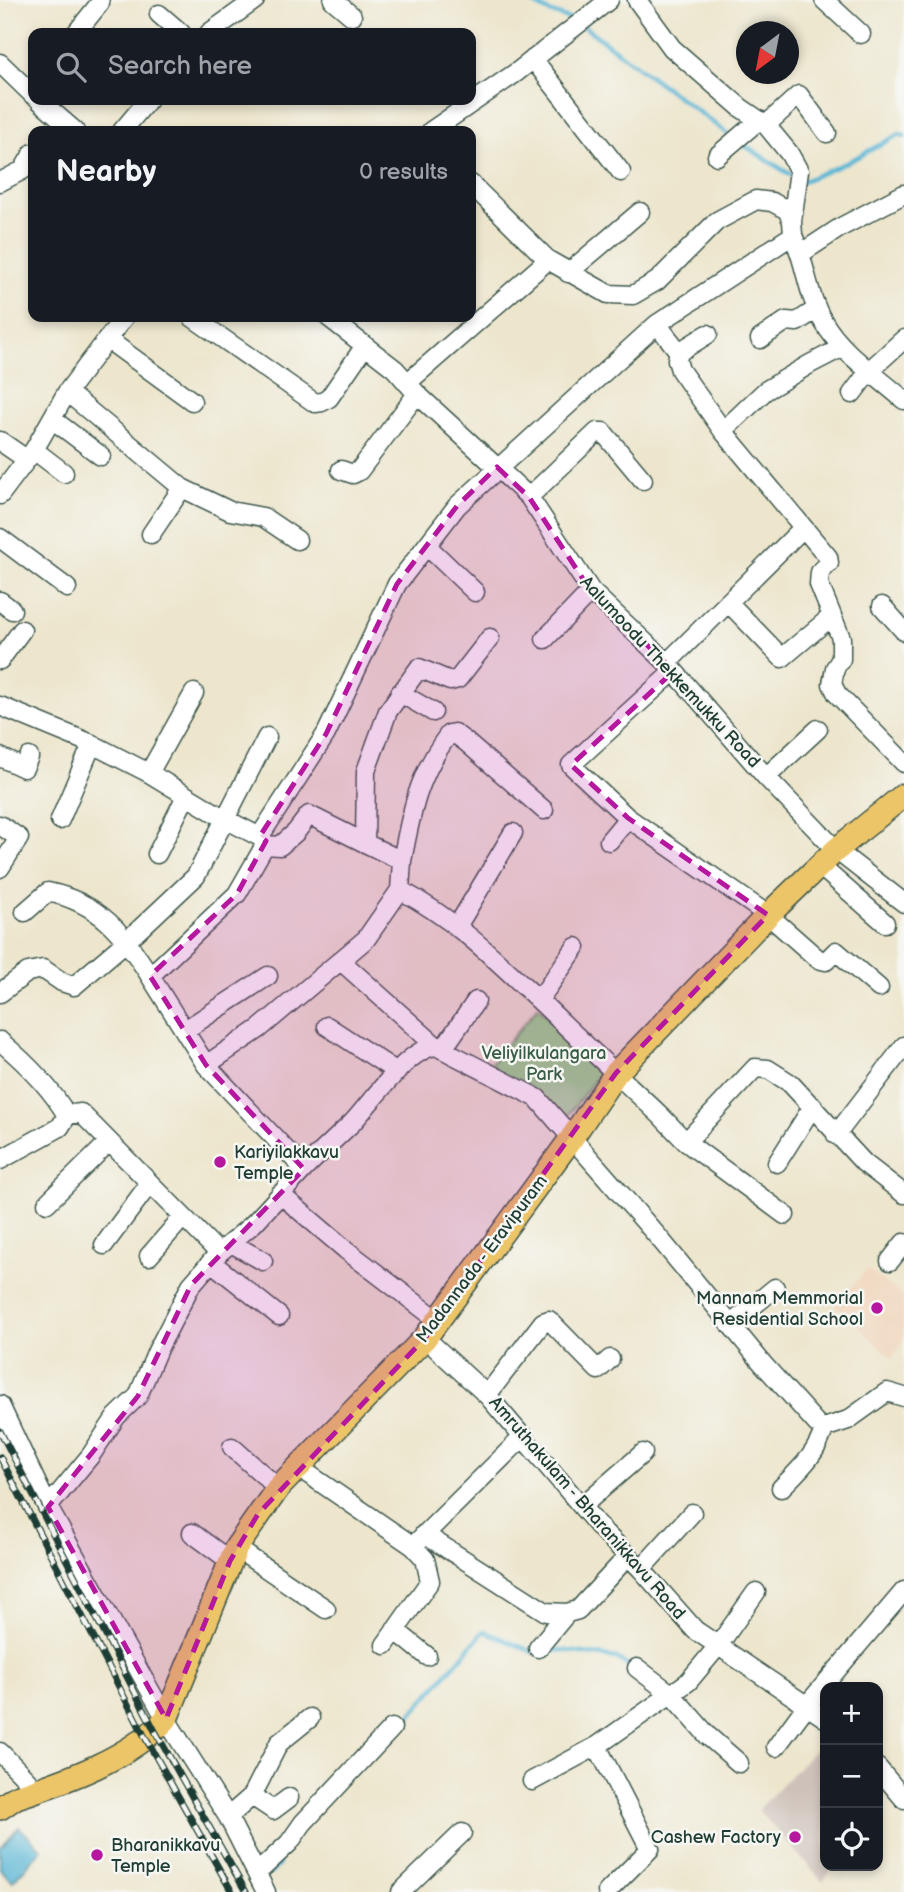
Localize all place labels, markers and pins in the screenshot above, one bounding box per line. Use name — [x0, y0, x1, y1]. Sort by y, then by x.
place label: Kariyilakkavu Temple — [234, 1142, 339, 1184]
marker: Kariyilakkavu Temple — [212, 1154, 228, 1170]
place label: Mannam Memmorial Residential School — [696, 1288, 863, 1330]
marker: Mannam Memmorial Residential School — [869, 1300, 885, 1316]
place label: Cashew Factory — [651, 1827, 782, 1848]
marker: Cashew Factory — [787, 1829, 803, 1845]
place label: Bharanikkavu Temple — [111, 1835, 220, 1877]
marker: Bharanikkavu Temple — [89, 1847, 105, 1863]

